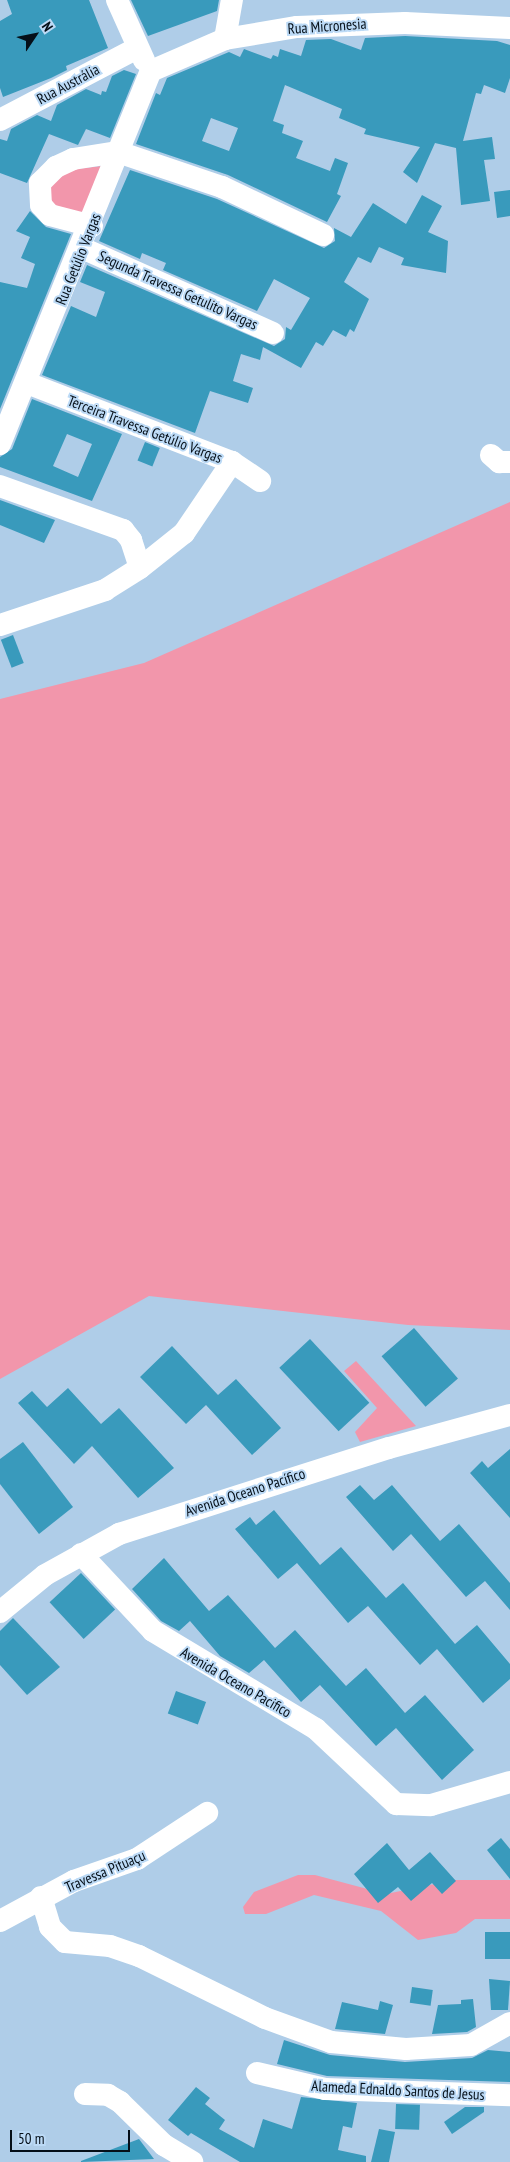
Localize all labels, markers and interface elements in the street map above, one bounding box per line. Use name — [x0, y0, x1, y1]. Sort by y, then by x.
north arrow — [10, 10, 60, 60]
street label: Rua Micronesia — [287, 14, 367, 38]
text: N — [38, 18, 57, 35]
street label: Rua Austrália — [34, 60, 102, 108]
street label: Rua Getúlio Vargas — [51, 210, 105, 308]
street label: Segunda Travessa Getulito Vargas — [95, 247, 261, 333]
street label: Terceira Travessa Getúlio Vargas — [65, 391, 225, 467]
street label: Avenida Oceano Pacífico — [183, 1464, 307, 1520]
street label: Avenida Oceano Pacifico — [177, 1643, 295, 1721]
street label: Travessa Pituaçu — [62, 1846, 148, 1896]
street label: Alameda Ednaldo Santos de Jesus — [311, 2076, 485, 2104]
scale bar — [12, 2120, 132, 2152]
text: 50 m — [18, 2129, 44, 2148]

